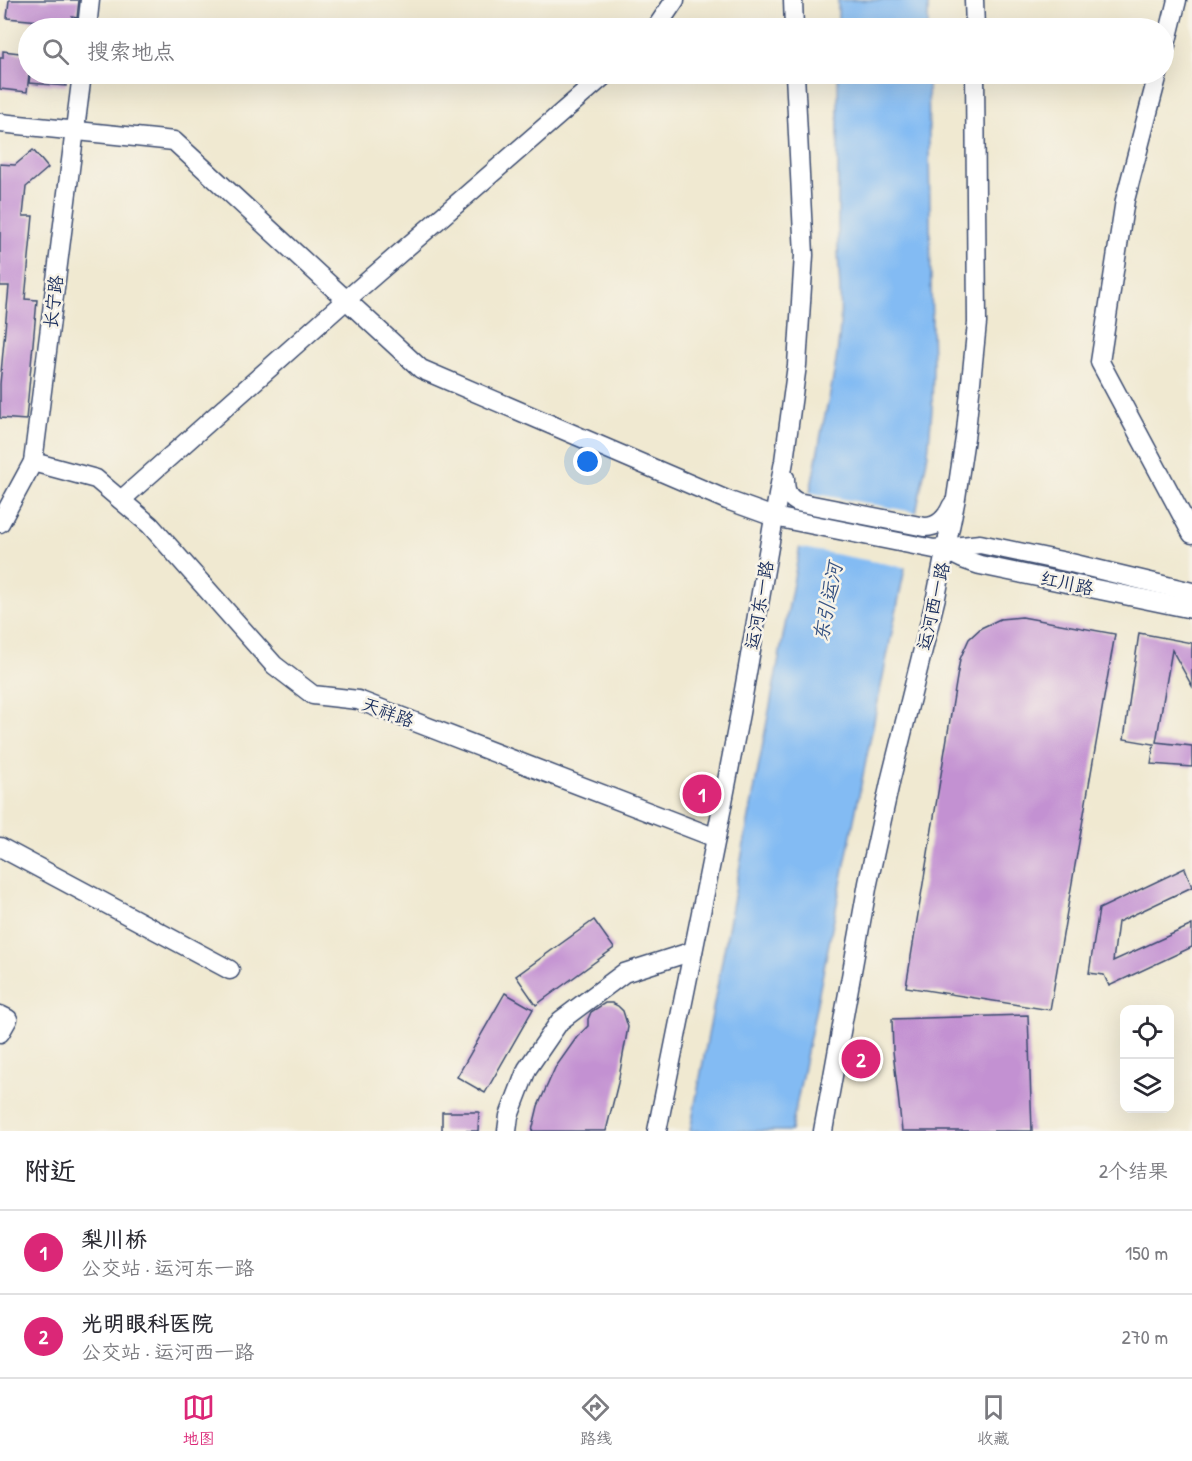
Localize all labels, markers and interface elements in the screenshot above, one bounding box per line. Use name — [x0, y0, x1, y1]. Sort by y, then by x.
search box — [18, 18, 1174, 84]
icon: search — [39, 35, 72, 68]
text: 搜索地点 — [87, 36, 175, 66]
street label: 长宁路 — [37, 274, 69, 330]
your location — [573, 447, 602, 476]
water label: 东引运河 — [806, 557, 848, 644]
street label: 运河东一路 — [739, 559, 779, 651]
street label: 运河西一路 — [911, 559, 955, 653]
street label: 红川路 — [1038, 565, 1096, 601]
street label: 天祥路 — [358, 691, 418, 733]
pin: 1 — [682, 772, 722, 816]
map controls — [1120, 1005, 1174, 1113]
button: locate — [1120, 1005, 1174, 1059]
pin: 2 — [842, 1036, 880, 1082]
button: layers — [1120, 1059, 1174, 1113]
text: 附近 — [24, 1153, 76, 1188]
text: 2个结果 — [1099, 1157, 1168, 1184]
text: 梨川桥 — [81, 1224, 147, 1254]
text: 1 — [40, 1239, 47, 1266]
text: 150 m — [1125, 1239, 1168, 1266]
text: 公交站 · 运河东一路 — [81, 1254, 254, 1281]
text: 光明眼科医院 — [81, 1308, 213, 1338]
text: 2 — [39, 1323, 48, 1350]
text: 270 m — [1122, 1323, 1168, 1350]
text: 公交站 · 运河西一路 — [81, 1338, 254, 1365]
tab: 地图 — [182, 1391, 215, 1449]
tab: 路线 — [579, 1391, 612, 1449]
tab: 收藏 — [977, 1391, 1010, 1449]

